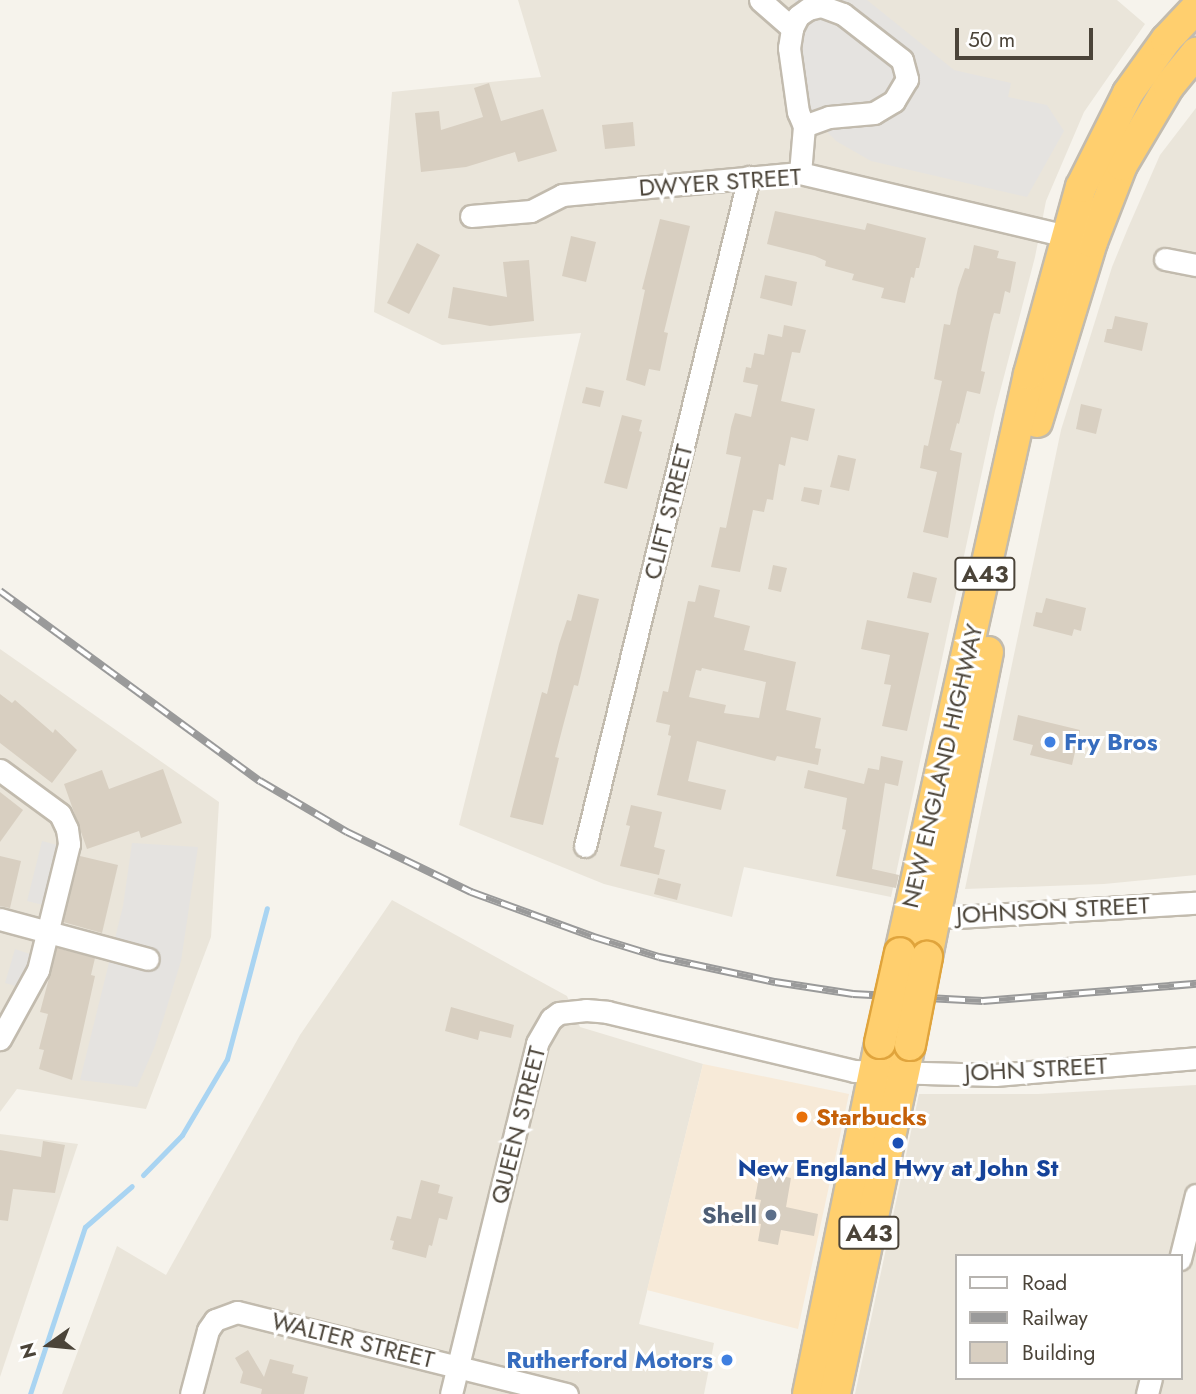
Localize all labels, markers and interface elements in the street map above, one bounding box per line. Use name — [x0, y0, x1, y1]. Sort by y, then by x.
scale bar — [958, 14, 1096, 58]
text: 50 m — [968, 25, 1015, 55]
street label: DWYER STREET — [638, 162, 802, 202]
street label: CLIFT STREET — [637, 442, 699, 582]
road number: A43 — [954, 554, 1016, 594]
street label: NEW ENGLAND HIGHWAY — [895, 621, 989, 911]
place label: Fry Bros — [1064, 728, 1158, 756]
marker: Fry Bros — [1042, 734, 1058, 750]
street label: JOHNSON STREET — [956, 891, 1150, 929]
street label: QUEEN STREET — [484, 1043, 552, 1207]
street label: JOHN STREET — [964, 1051, 1108, 1087]
place label: Starbucks — [816, 1103, 927, 1131]
marker: Starbucks — [794, 1109, 810, 1125]
marker: New England Hwy at John St — [890, 1135, 906, 1151]
place label: New England Hwy at John St — [738, 1154, 1058, 1182]
place label: Shell — [702, 1201, 757, 1229]
marker: Shell — [763, 1207, 779, 1223]
road number: A43 — [838, 1214, 900, 1252]
legend — [954, 1254, 1182, 1380]
text: Road — [1022, 1268, 1067, 1298]
text: Railway — [1022, 1303, 1088, 1333]
street label: WALTER STREET — [269, 1306, 437, 1374]
north arrow — [14, 1310, 84, 1380]
text: Building — [1022, 1338, 1095, 1368]
text: N — [13, 1340, 43, 1361]
place label: Rutherford Motors — [506, 1346, 713, 1374]
marker: Rutherford Motors — [719, 1352, 735, 1368]

